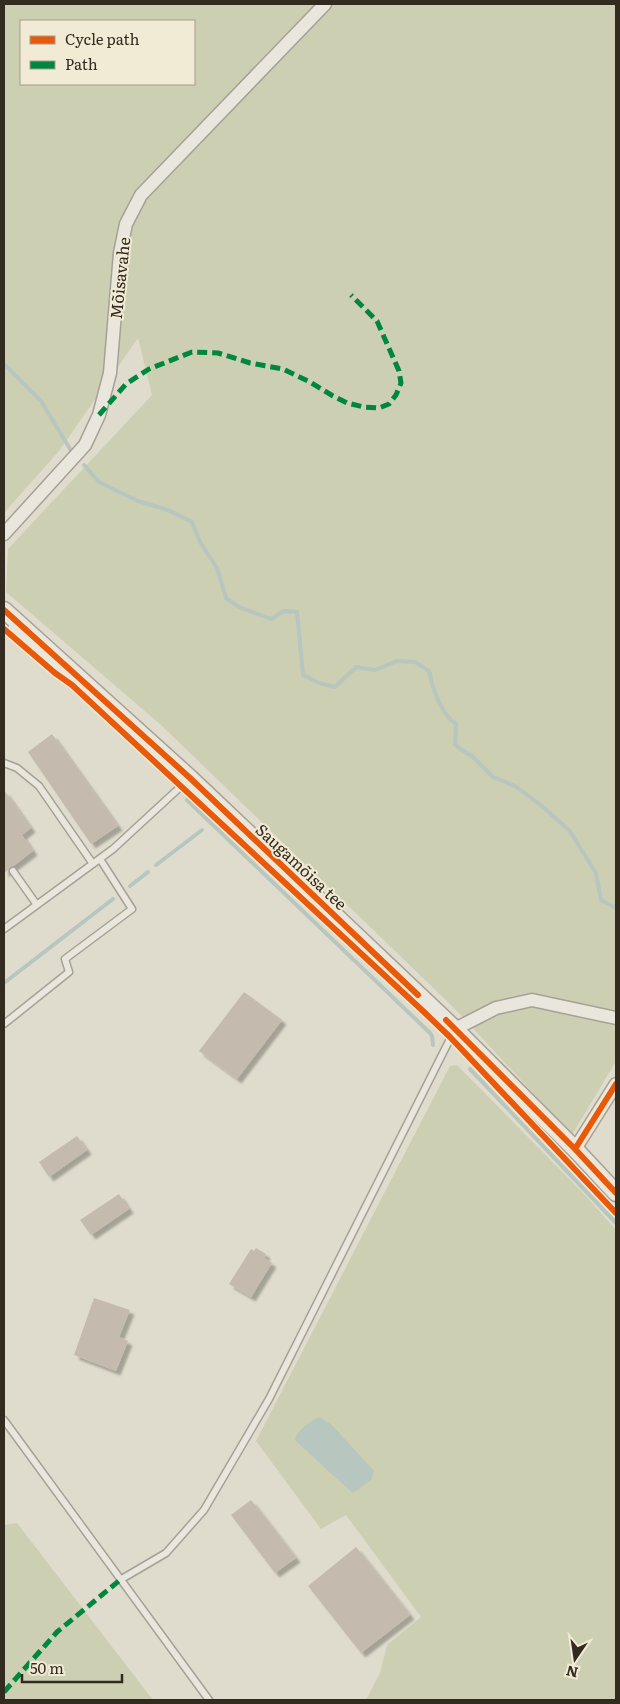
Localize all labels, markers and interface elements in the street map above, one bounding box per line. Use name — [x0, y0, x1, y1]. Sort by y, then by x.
legend — [20, 20, 195, 85]
text: Cycle path — [65, 27, 140, 50]
text: Path — [65, 52, 98, 75]
street label: Mõisavahe — [103, 236, 135, 320]
street label: Saugamõisa tee — [251, 817, 353, 915]
north arrow — [550, 1634, 600, 1684]
scale bar — [22, 1652, 122, 1684]
text: 50 m — [30, 1656, 64, 1679]
text: N — [564, 1662, 580, 1684]

